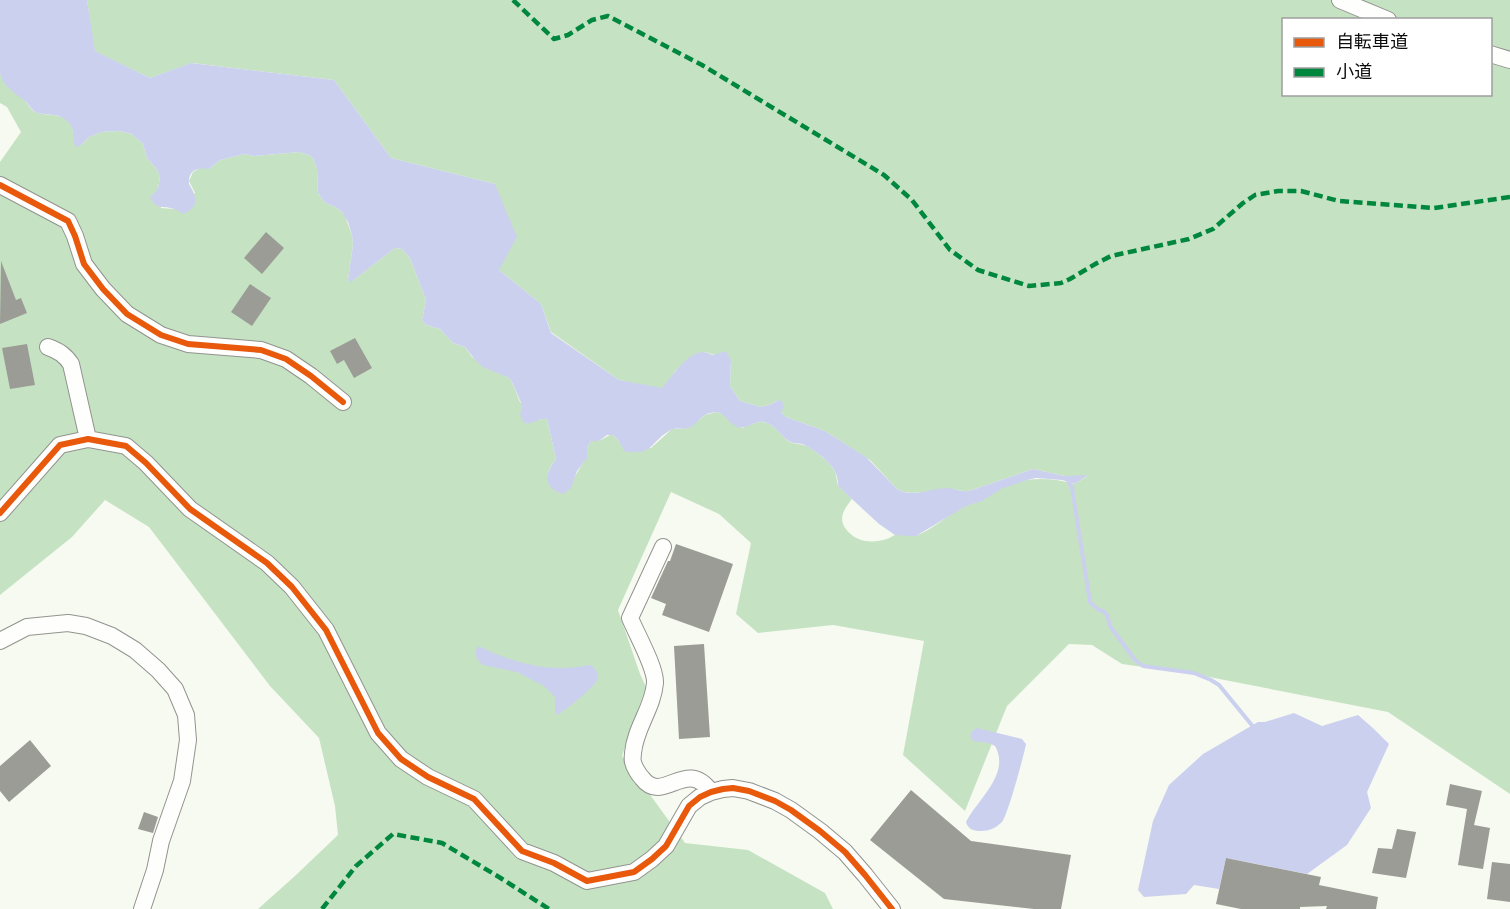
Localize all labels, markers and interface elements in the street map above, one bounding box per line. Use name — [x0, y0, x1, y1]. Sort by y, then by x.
legend — [1282, 18, 1492, 96]
text: 自転車道 — [1336, 31, 1408, 53]
text: 小道 — [1336, 61, 1372, 83]

